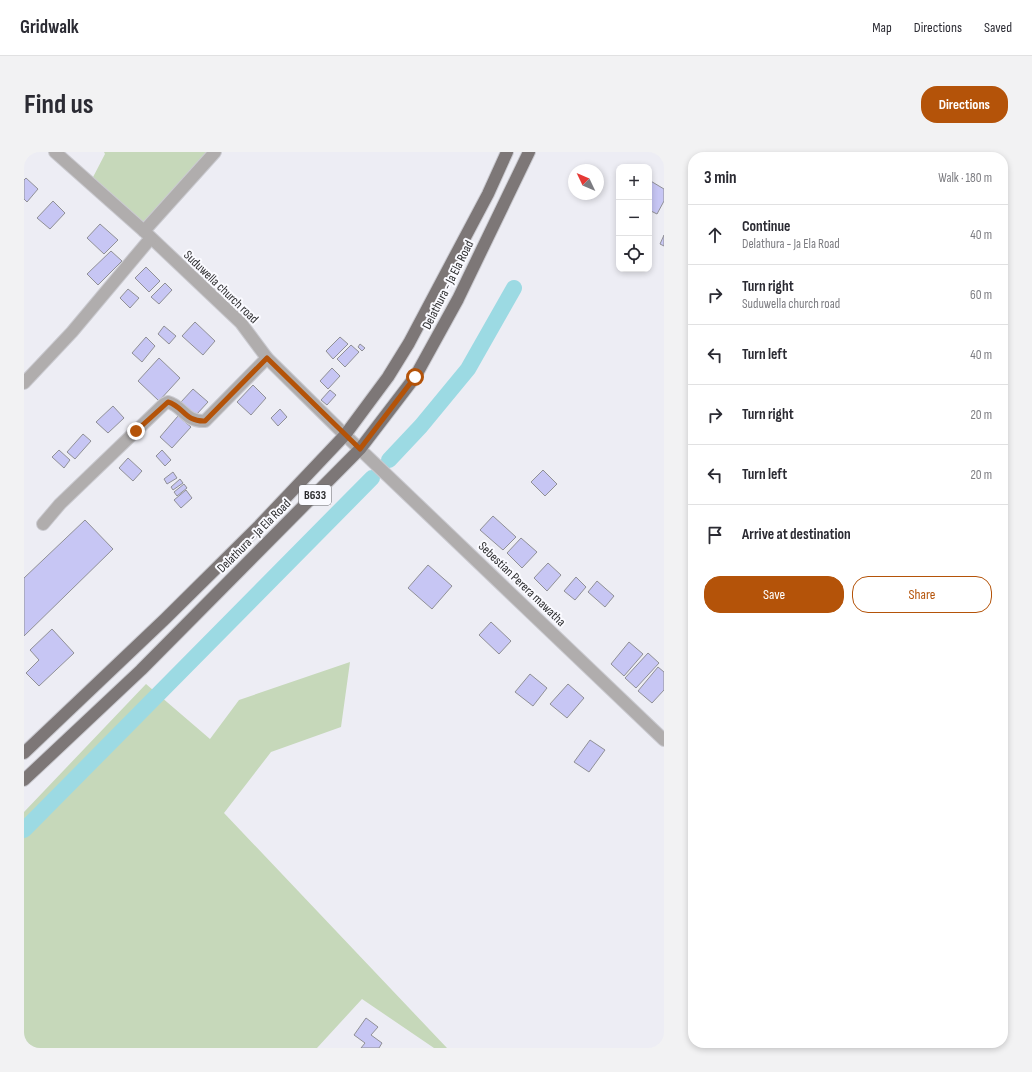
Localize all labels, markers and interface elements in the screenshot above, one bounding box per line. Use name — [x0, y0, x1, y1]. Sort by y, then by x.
text: Gridwalk — [20, 16, 79, 39]
text: Map — [872, 19, 892, 36]
text: Directions — [914, 19, 962, 36]
text: Saved — [984, 19, 1012, 36]
button: Directions — [921, 86, 1008, 123]
text: Find us — [24, 88, 93, 121]
north arrow — [568, 164, 604, 200]
map controls — [616, 164, 652, 272]
button: + — [616, 164, 652, 200]
text: 3 min — [704, 168, 737, 188]
text: Walk · 180 m — [938, 170, 992, 186]
button: − — [616, 200, 652, 236]
text: Continue — [742, 217, 791, 236]
icon: ahead — [704, 224, 726, 246]
text: 40 m — [970, 227, 992, 243]
button: locate — [616, 236, 652, 272]
text: Delathura - Ja Ela Road — [742, 236, 840, 252]
street label: Delathura - Ja Ela Road — [419, 238, 477, 332]
street label: Suduwella church road — [180, 247, 262, 327]
text: Turn right — [742, 277, 794, 296]
icon: right — [704, 284, 726, 306]
text: 60 m — [970, 287, 992, 303]
text: Suduwella church road — [742, 296, 840, 312]
icon: left — [704, 344, 726, 366]
text: Turn left — [742, 345, 787, 364]
text: 40 m — [970, 347, 992, 363]
route start — [406, 368, 424, 386]
icon: right — [704, 404, 726, 426]
text: Turn right — [742, 405, 794, 424]
text: 20 m — [970, 407, 992, 423]
route end — [127, 422, 145, 440]
icon: left — [704, 464, 726, 486]
text: Turn left — [742, 465, 787, 484]
text: 20 m — [970, 467, 992, 483]
road number: B633 — [299, 485, 331, 505]
street label: Delathura - Ja Ela Road — [214, 496, 294, 576]
icon: arrive — [704, 524, 726, 546]
text: Arrive at destination — [742, 525, 851, 544]
street label: Sebestian Perera mawatha — [475, 538, 569, 630]
button: Save — [704, 576, 844, 613]
button: Share — [852, 576, 992, 613]

